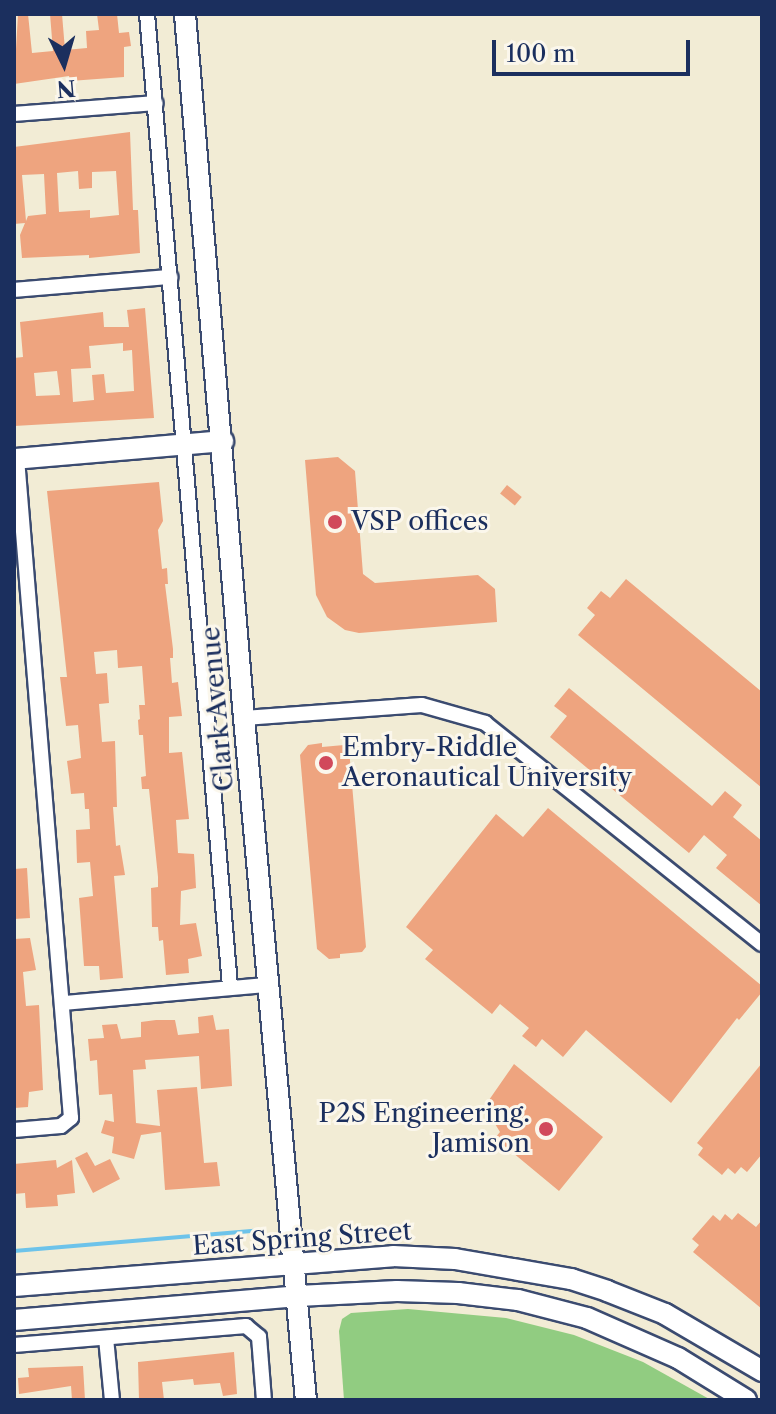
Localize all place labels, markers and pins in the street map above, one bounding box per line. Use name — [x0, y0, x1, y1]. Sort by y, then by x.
place label: VSP offices — [351, 506, 489, 538]
marker: VSP offices — [326, 513, 344, 531]
place label: Embry-Riddle Aeronautical University — [342, 732, 632, 794]
marker: Embry-Riddle Aeronautical University — [317, 754, 335, 772]
place label: P2S Engineering. Jamison — [318, 1098, 530, 1160]
marker: P2S Engineering. Jamison — [537, 1120, 555, 1138]

